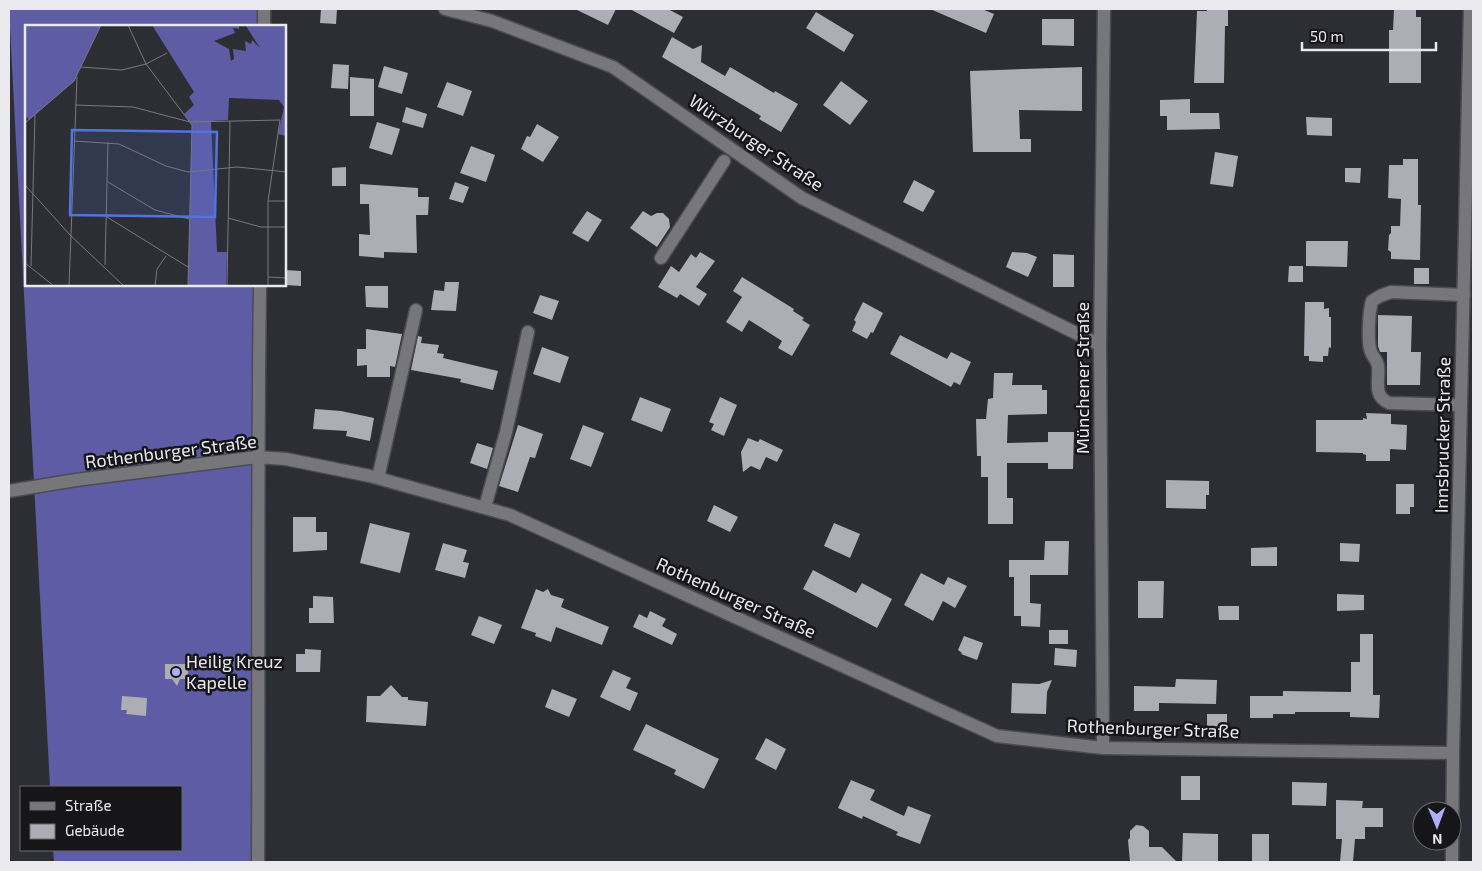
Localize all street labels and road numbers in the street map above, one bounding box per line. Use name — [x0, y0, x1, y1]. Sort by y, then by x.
street label: Würzburger Straße — [685, 89, 828, 195]
street label: Münchener Straße — [1071, 302, 1093, 454]
street label: Innsbrucker Straße — [1430, 357, 1454, 513]
street label: Rothenburger Straße — [84, 430, 258, 472]
street label: Rothenburger Straße — [653, 552, 820, 642]
street label: Rothenburger Straße — [1066, 714, 1240, 742]

